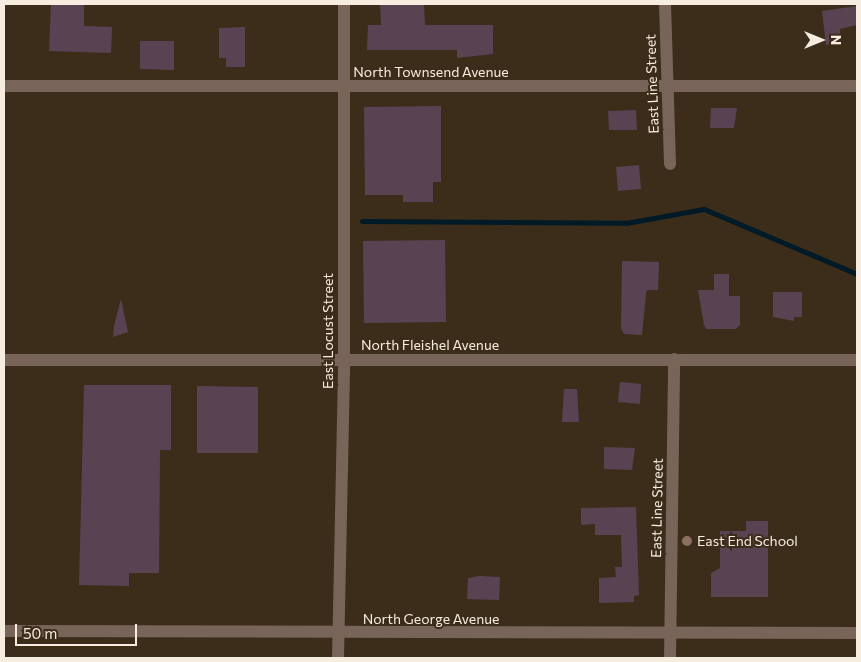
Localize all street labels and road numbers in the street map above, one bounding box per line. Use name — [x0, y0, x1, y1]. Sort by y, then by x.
street label: East Line Street — [642, 34, 662, 134]
street label: North Townsend Avenue — [353, 64, 509, 80]
street label: East Locust Street — [320, 273, 336, 389]
street label: North Fleishel Avenue — [361, 337, 499, 353]
street label: East Line Street — [648, 458, 666, 558]
street label: North George Avenue — [363, 611, 499, 627]

